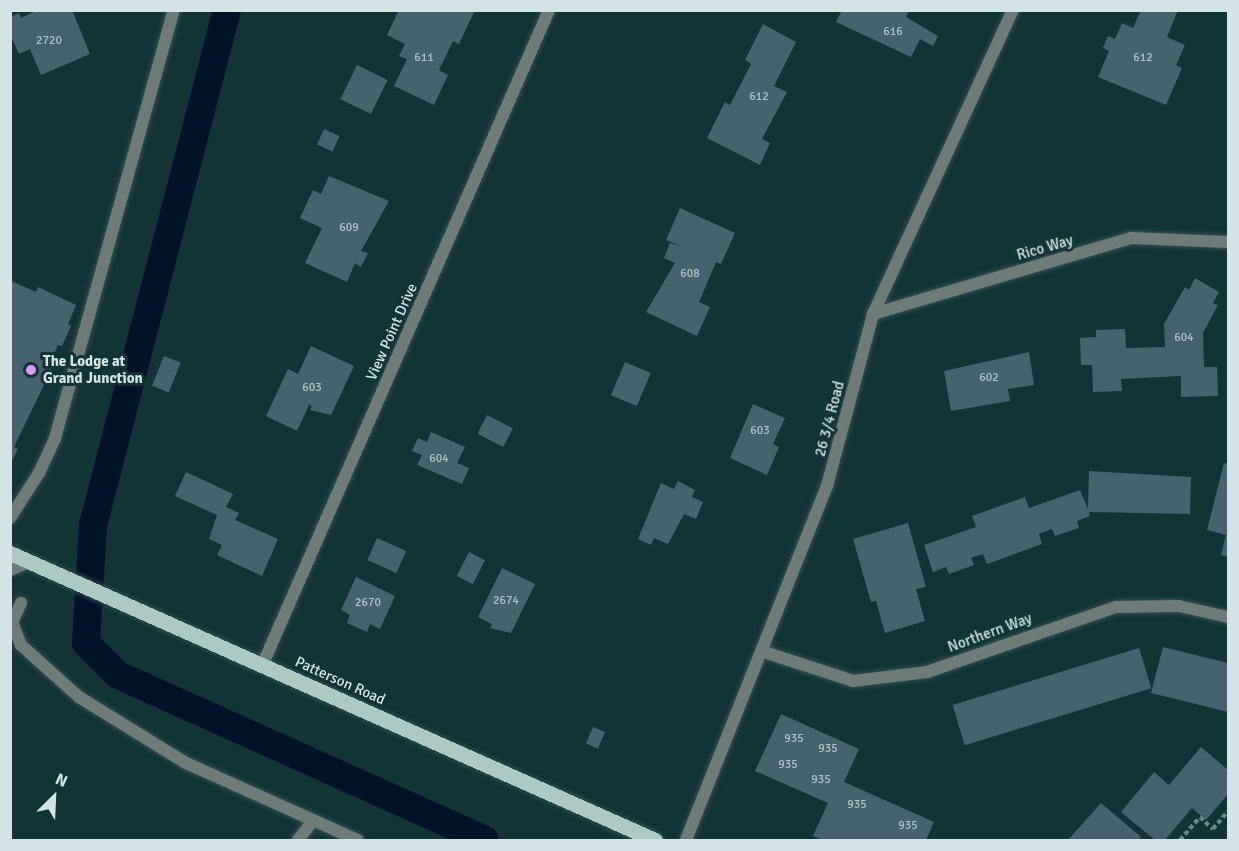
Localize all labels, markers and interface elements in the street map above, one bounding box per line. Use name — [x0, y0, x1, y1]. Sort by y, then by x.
house number: 616 — [883, 25, 903, 39]
house number: 2720 — [36, 34, 62, 48]
house number: 611 — [414, 51, 434, 65]
house number: 612 — [1133, 51, 1153, 65]
house number: 612 — [749, 90, 769, 104]
house number: 609 — [339, 221, 359, 235]
street label: Rico Way — [1015, 231, 1075, 265]
house number: 608 — [680, 267, 700, 281]
street label: View Point Drive — [363, 281, 421, 383]
house number: 604 — [1174, 331, 1194, 345]
place label: The Lodge at Grand Junction — [43, 352, 143, 387]
marker: The Lodge at Grand Junction — [24, 363, 38, 377]
house number: 602 — [979, 371, 999, 385]
street label: 26 3/4 Road — [811, 379, 849, 459]
house number: 603 — [302, 381, 322, 395]
house number: 603 — [750, 424, 770, 438]
house number: 604 — [429, 452, 449, 466]
house number: 2674 — [493, 594, 519, 608]
house number: 2670 — [355, 596, 381, 610]
street label: Northern Way — [945, 609, 1035, 657]
street label: Patterson Road — [292, 653, 388, 709]
house number: 935 — [784, 732, 804, 746]
house number: 935 — [818, 742, 838, 756]
house number: 935 — [778, 758, 798, 772]
north arrow — [24, 767, 84, 827]
text: N — [52, 769, 70, 792]
house number: 935 — [811, 773, 831, 787]
house number: 935 — [847, 798, 867, 812]
house number: 935 — [898, 819, 918, 833]

